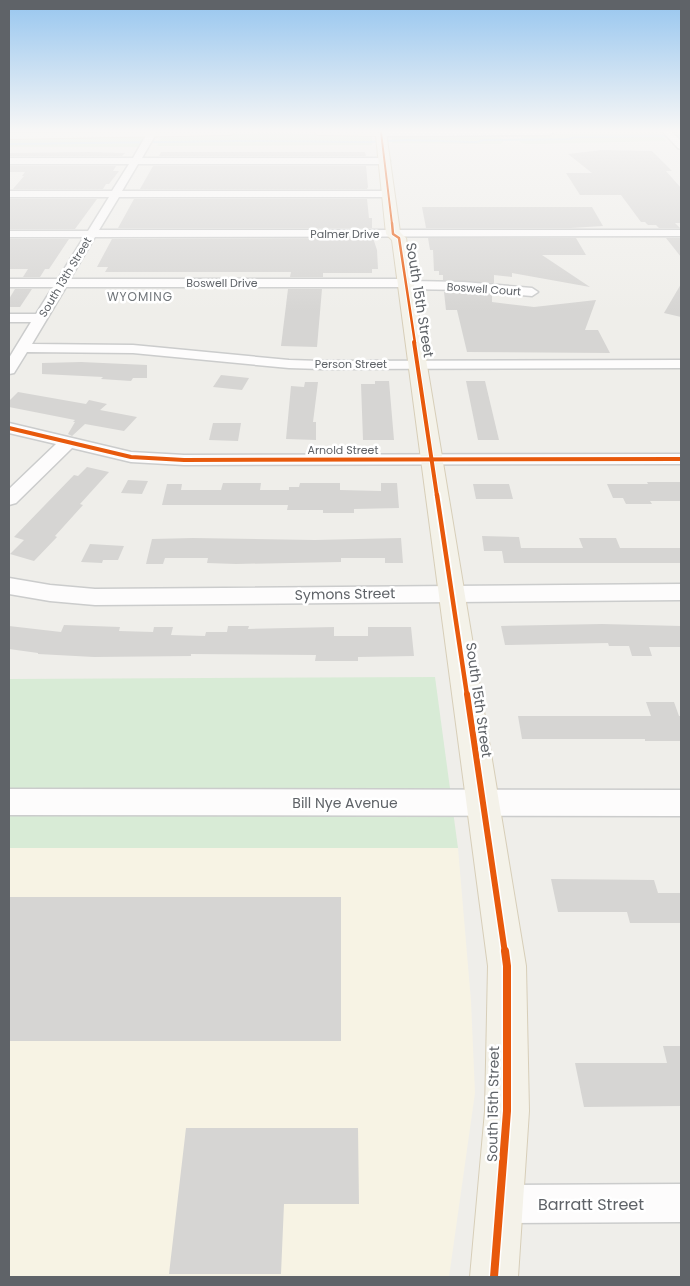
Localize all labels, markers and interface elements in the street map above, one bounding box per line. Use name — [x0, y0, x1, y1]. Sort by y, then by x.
street label: Palmer Drive — [310, 226, 380, 242]
street label: South 13th Street — [35, 234, 95, 320]
street label: South 15th Street — [401, 241, 439, 359]
street label: Boswell Drive — [186, 275, 258, 291]
street label: Boswell Court — [446, 278, 522, 300]
district label: WYOMING — [107, 288, 173, 305]
street label: Person Street — [315, 356, 387, 372]
street label: Arnold Street — [308, 442, 378, 458]
street label: Symons Street — [295, 583, 395, 605]
street label: South 15th Street — [461, 641, 497, 759]
street label: Bill Nye Avenue — [292, 793, 398, 813]
street label: South 15th Street — [482, 1046, 504, 1162]
street label: Barratt Street — [538, 1193, 644, 1216]

